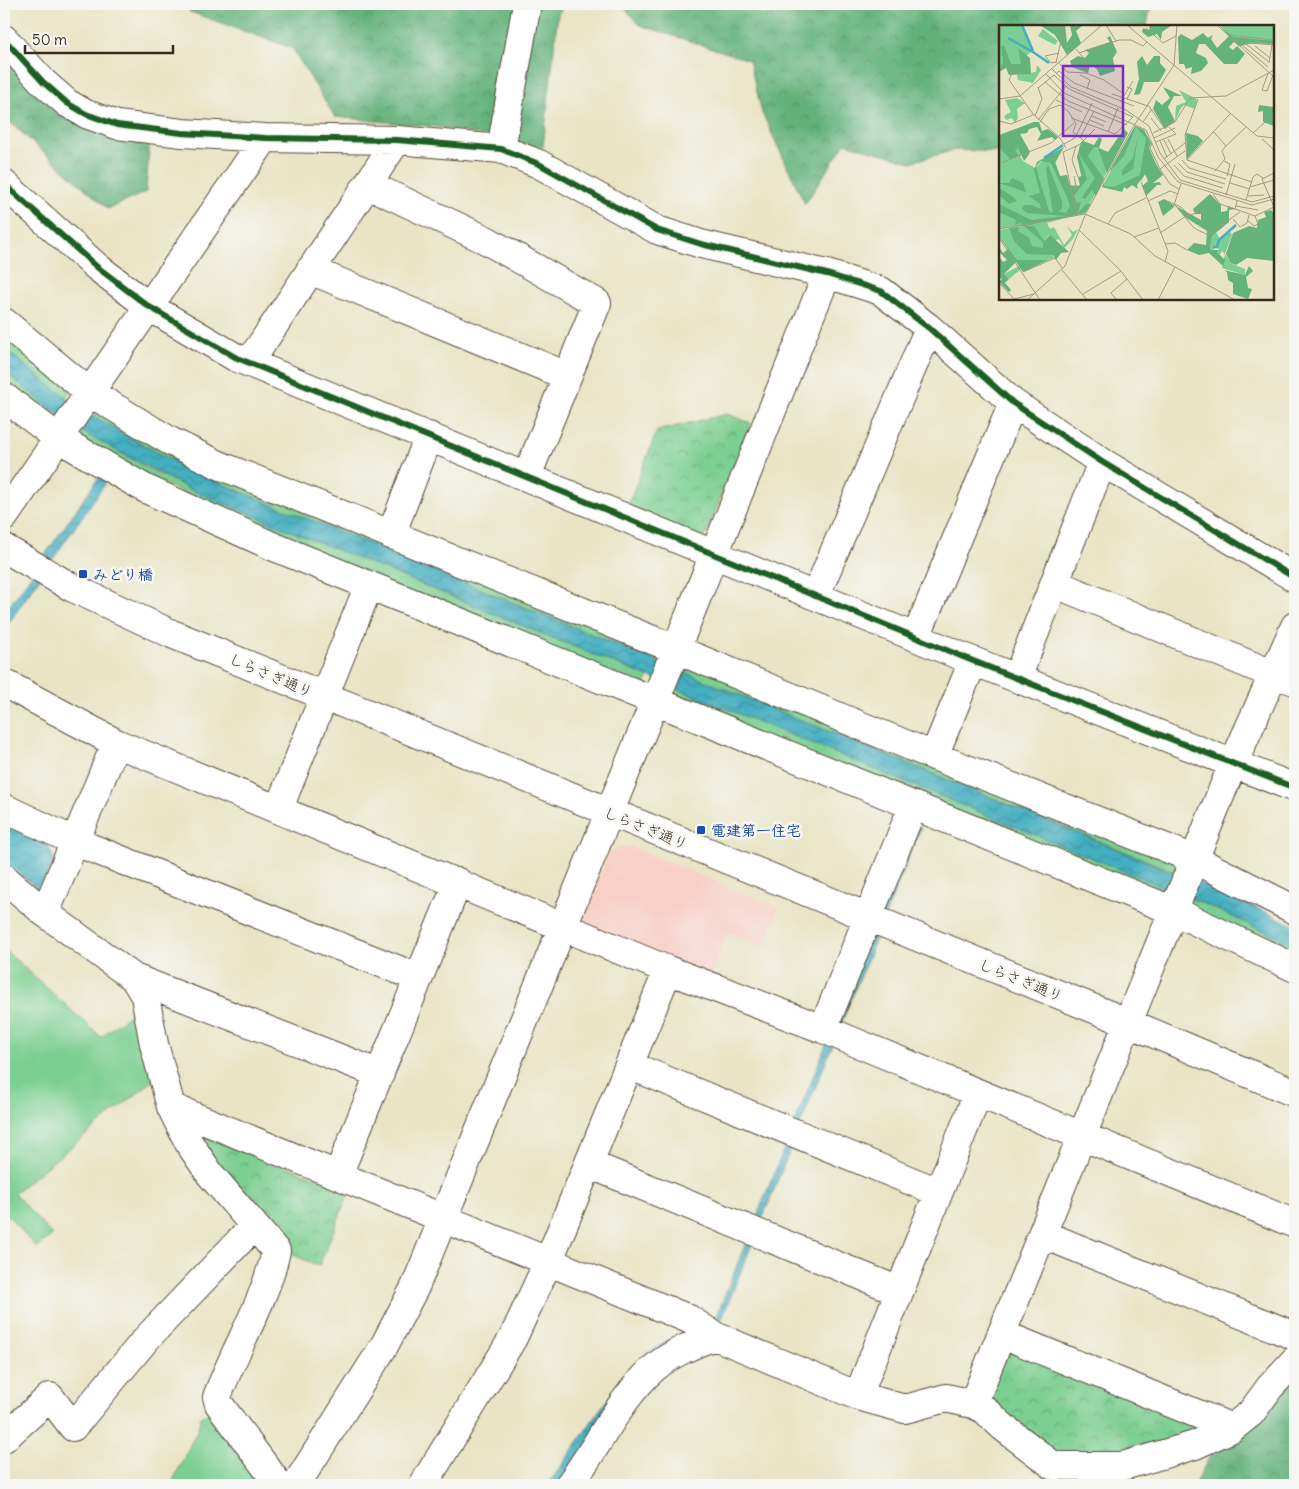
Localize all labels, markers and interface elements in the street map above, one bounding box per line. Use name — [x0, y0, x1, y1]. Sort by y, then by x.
scale bar — [25, 22, 172, 54]
inset map — [999, 25, 1274, 300]
text: 50 m — [32, 30, 67, 49]
place label: みどり橋 — [93, 565, 153, 584]
marker: みどり橋 — [77, 568, 89, 580]
street label: しらさぎ通り — [226, 649, 316, 701]
street label: しらさぎ通り — [601, 802, 691, 854]
place label: 電建第一住宅 — [711, 821, 801, 840]
marker: 電建第一住宅 — [695, 824, 707, 836]
street label: しらさぎ通り — [976, 954, 1066, 1006]

